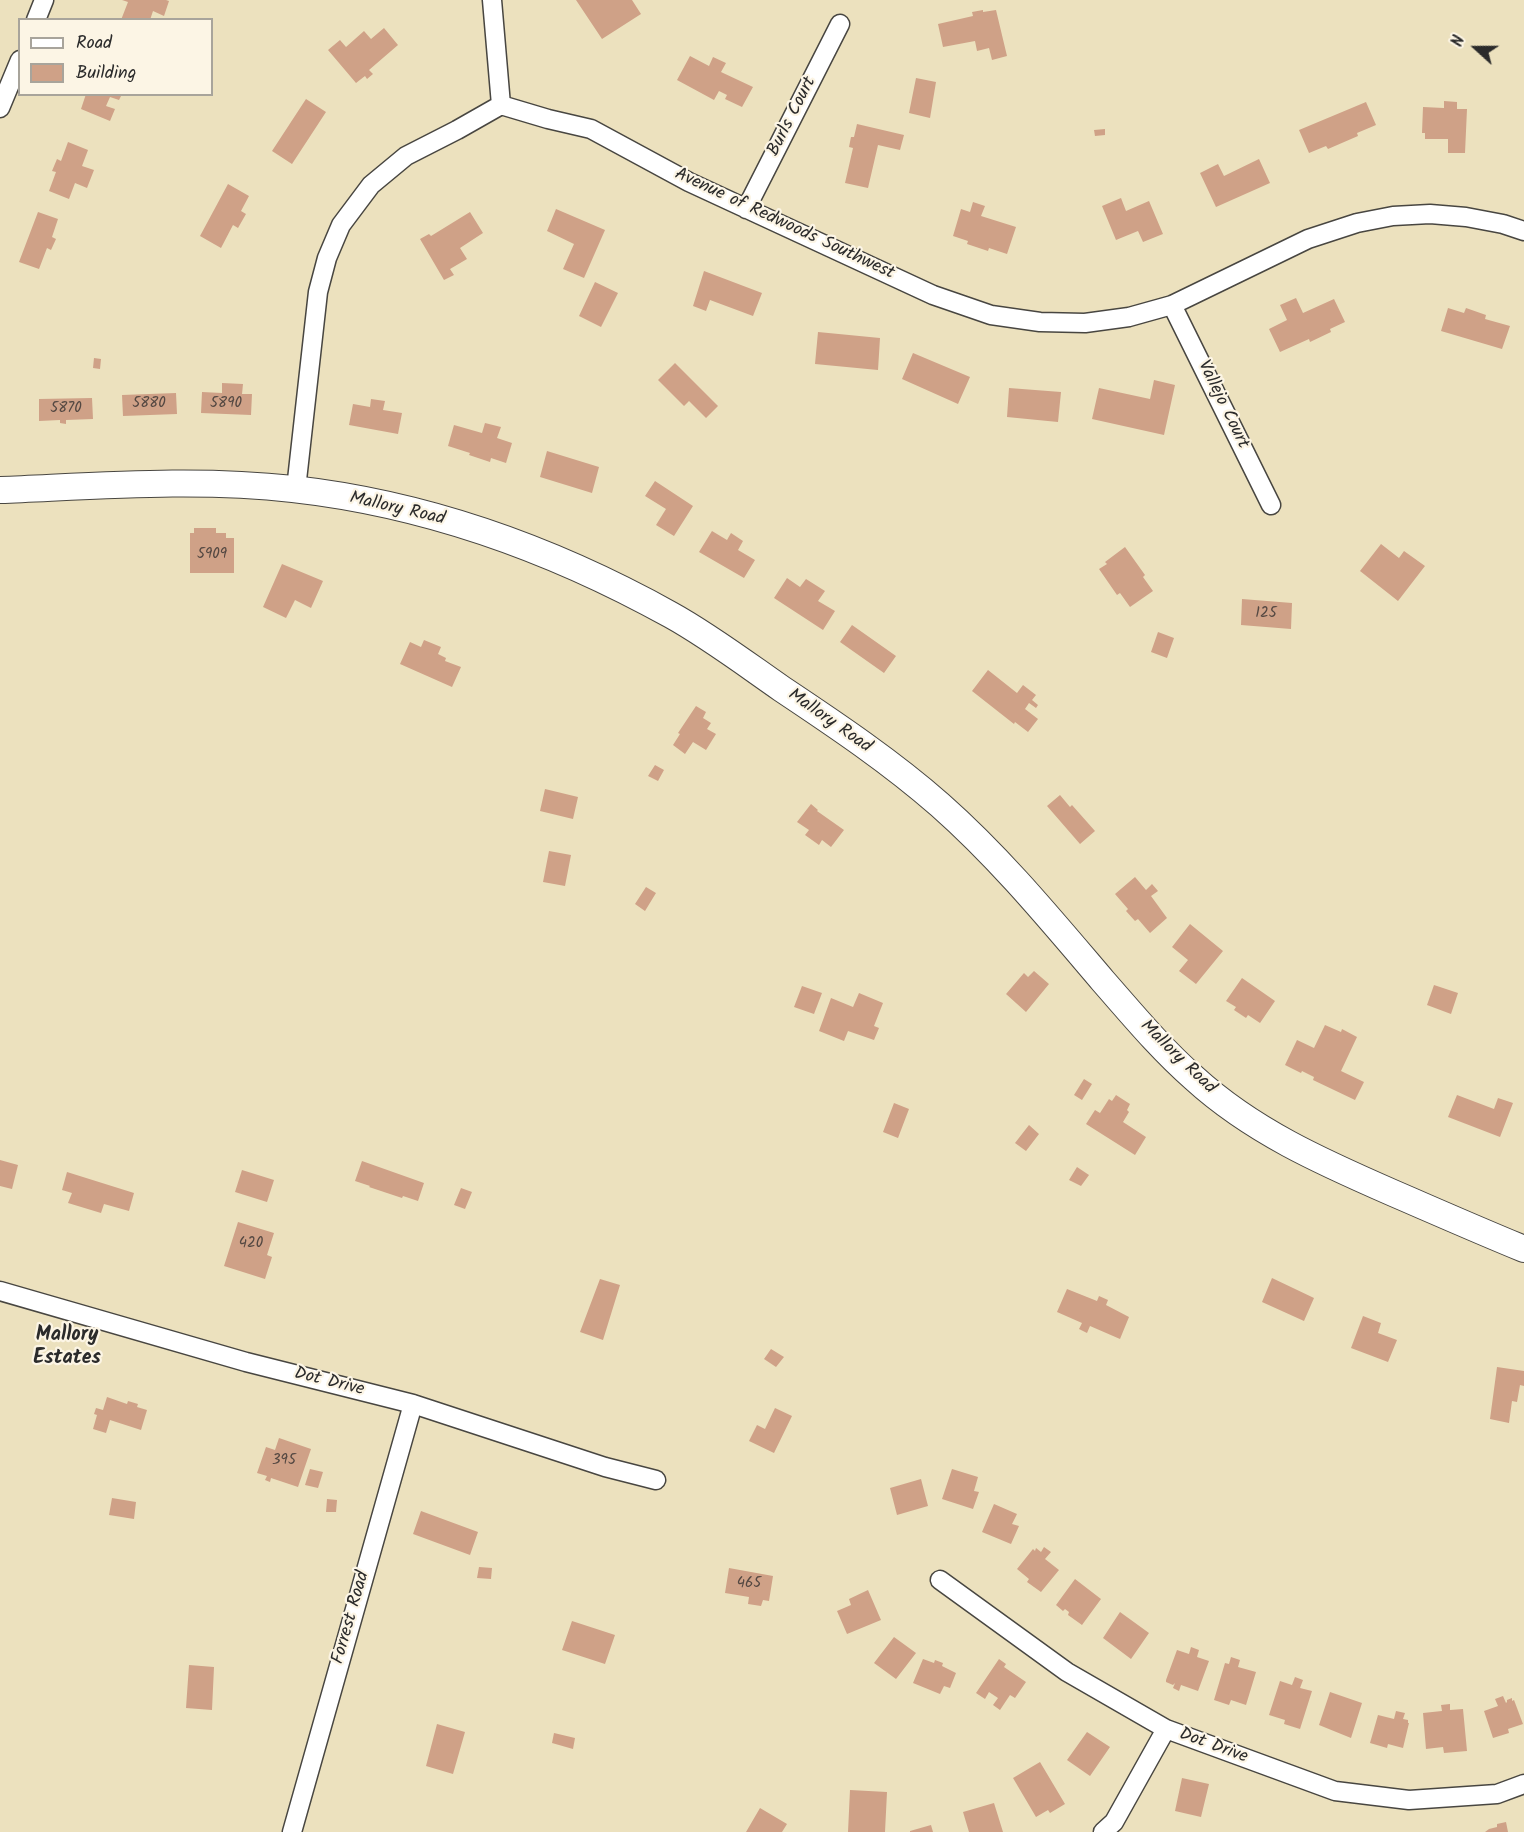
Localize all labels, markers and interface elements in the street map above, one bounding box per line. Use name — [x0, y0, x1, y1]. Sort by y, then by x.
legend — [18, 18, 213, 96]
north arrow — [1446, 18, 1506, 78]
text: Road — [76, 29, 112, 58]
text: N — [1445, 32, 1472, 51]
text: Building — [76, 59, 136, 88]
street label: Burls Court — [764, 74, 822, 160]
street label: Avenue of Redwoods Southwest — [671, 164, 897, 286]
street label: Vallejo Court — [1191, 357, 1253, 453]
house number: 5880 — [132, 395, 166, 413]
house number: 5890 — [210, 395, 242, 413]
house number: 5870 — [50, 400, 82, 418]
street label: Mallory Road — [347, 489, 447, 531]
house number: 5909 — [197, 546, 227, 564]
house number: 125 — [1255, 605, 1277, 623]
street label: Mallory Road — [783, 685, 875, 759]
street label: Mallory Road — [1134, 1016, 1220, 1100]
house number: 420 — [239, 1235, 263, 1253]
district label: Mallory Estates — [33, 1325, 101, 1372]
street label: Dot Drive — [292, 1364, 366, 1402]
house number: 395 — [272, 1452, 296, 1470]
street label: Forrest Road — [328, 1569, 376, 1667]
house number: 465 — [737, 1575, 761, 1593]
street label: Dot Drive — [1176, 1725, 1250, 1769]

